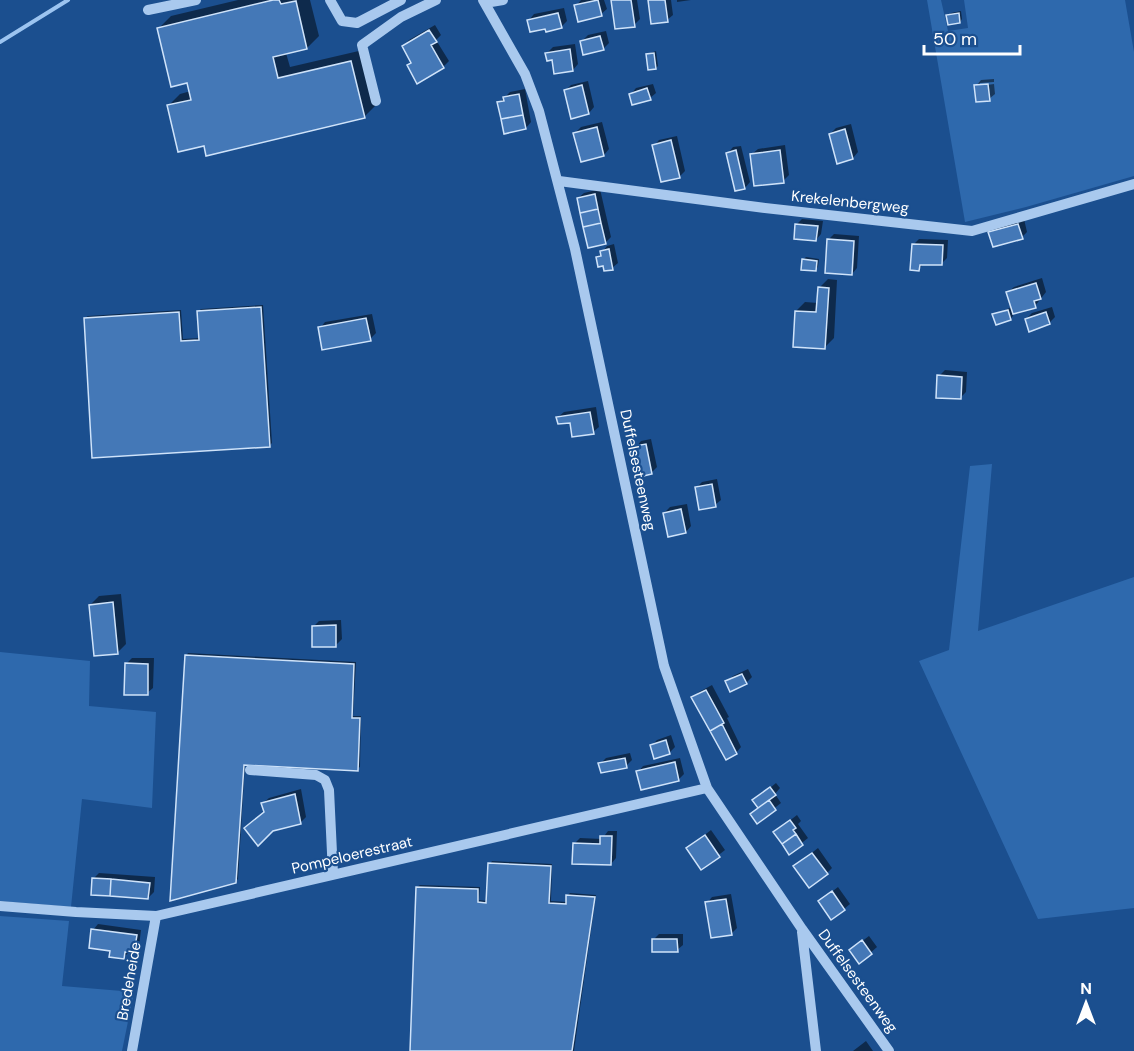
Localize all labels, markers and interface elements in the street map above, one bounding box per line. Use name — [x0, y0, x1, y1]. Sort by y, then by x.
scale bar — [924, 18, 1020, 56]
text: 50 m — [933, 27, 977, 51]
street label: Krekelenbergweg — [790, 186, 910, 218]
street label: Duffelsesteenweg — [615, 408, 661, 532]
street label: Pompeloerestraat — [290, 831, 415, 879]
street label: Duffelsesteenweg — [814, 925, 902, 1037]
street label: Bredeheide — [112, 940, 146, 1022]
north arrow — [1056, 973, 1116, 1033]
text: N — [1080, 978, 1092, 999]

